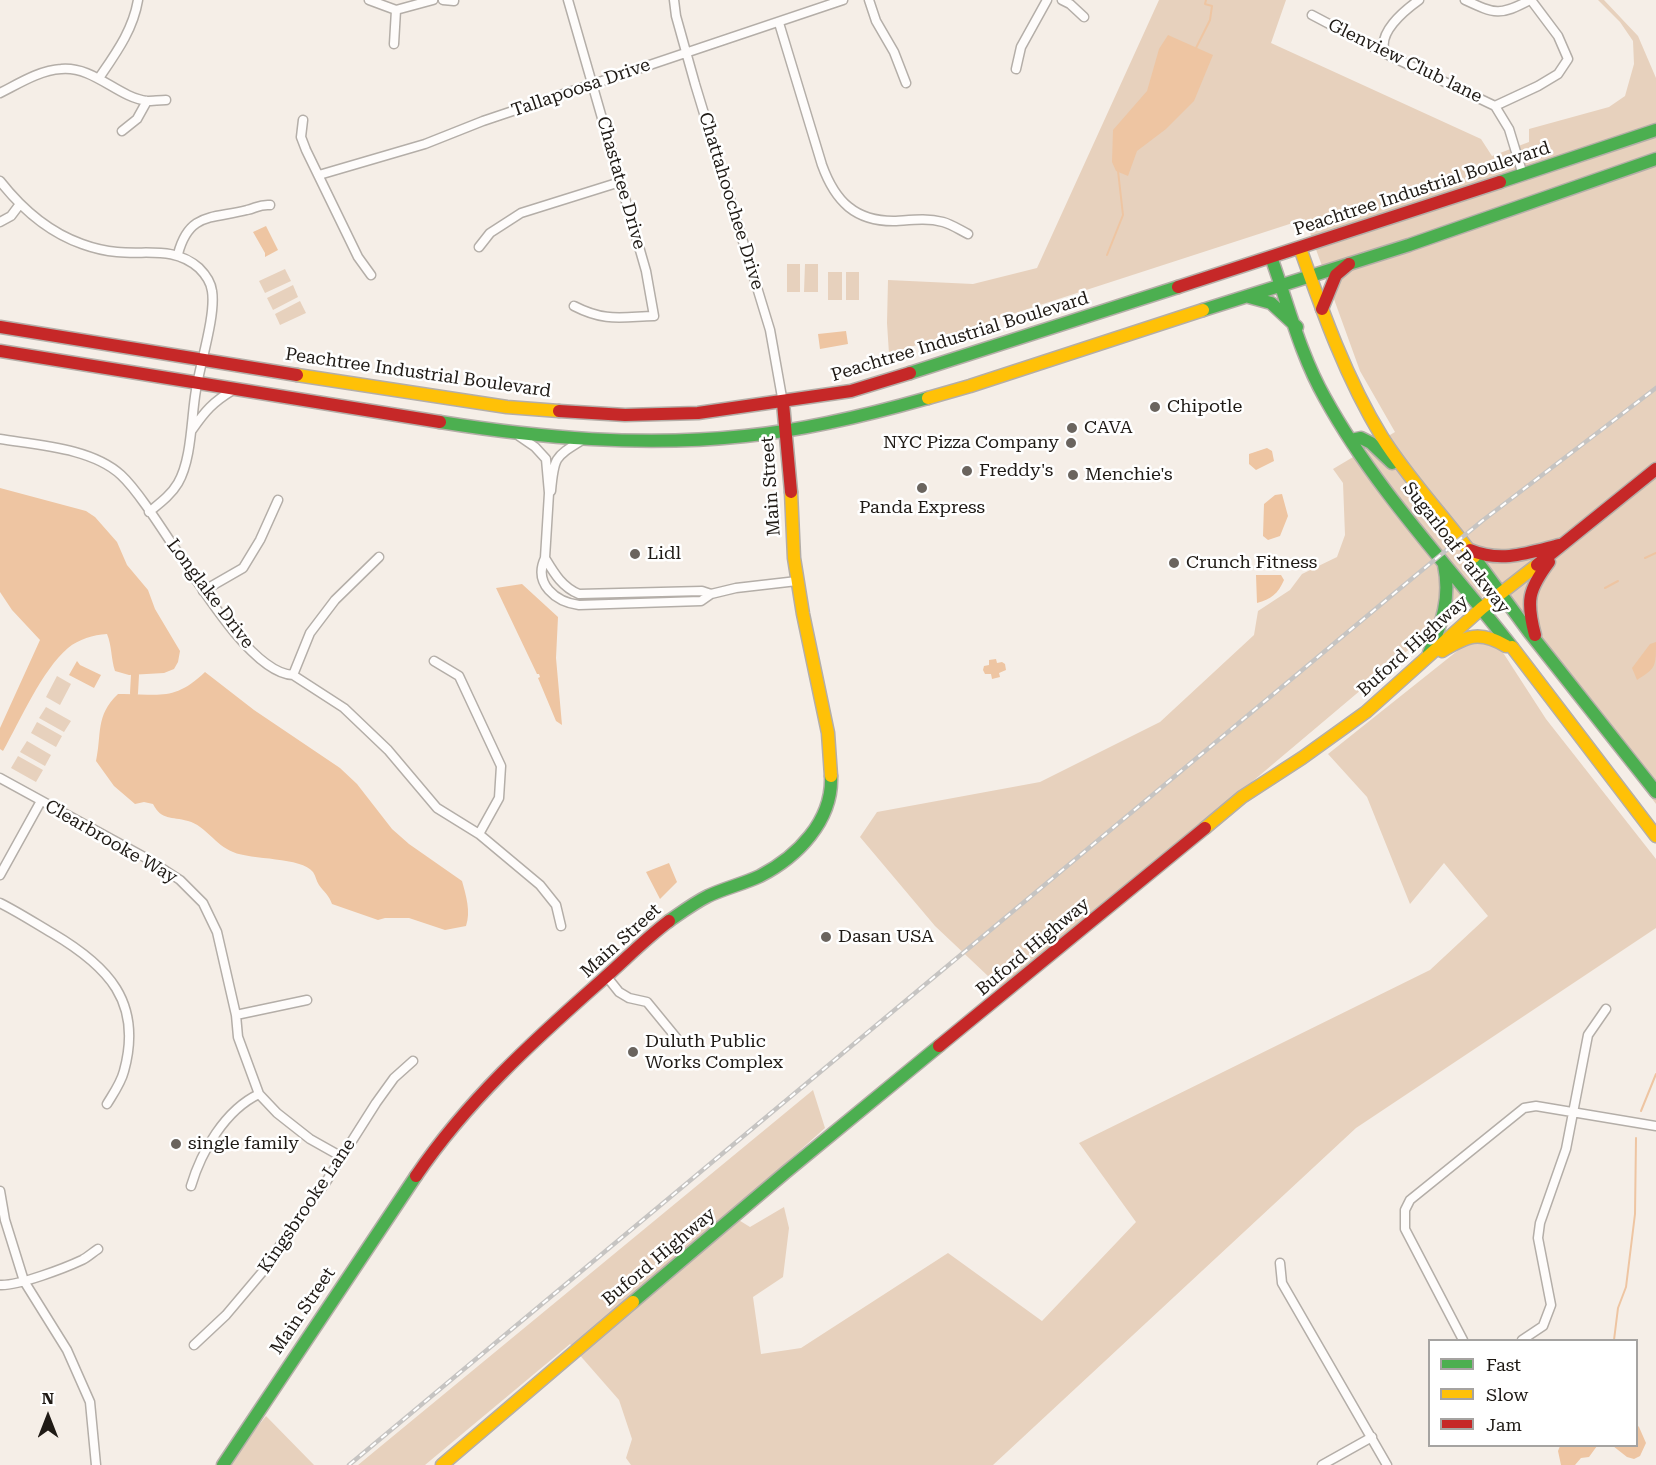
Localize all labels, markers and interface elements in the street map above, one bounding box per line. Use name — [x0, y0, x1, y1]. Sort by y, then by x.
street label: Glenview Club lane — [1324, 14, 1486, 108]
street label: Tallapoosa Drive — [509, 54, 653, 122]
street label: Chattahoochee Drive — [694, 110, 768, 292]
street label: Chastatee Drive — [592, 114, 650, 252]
street label: Peachtree Industrial Boulevard — [1291, 137, 1553, 241]
street label: Peachtree Industrial Boulevard — [829, 287, 1091, 387]
street label: Peachtree Industrial Boulevard — [284, 344, 552, 402]
place label: Chipotle — [1167, 396, 1242, 418]
marker: Chipotle — [1148, 400, 1162, 414]
place label: CAVA — [1084, 417, 1132, 439]
marker: CAVA — [1065, 421, 1079, 435]
place label: NYC Pizza Company — [883, 432, 1059, 454]
street label: Main Street — [757, 435, 785, 537]
marker: NYC Pizza Company — [1064, 436, 1078, 450]
place label: Freddy's — [979, 460, 1053, 482]
marker: Freddy's — [960, 464, 974, 478]
place label: Menchie's — [1085, 464, 1173, 486]
marker: Menchie's — [1066, 468, 1080, 482]
street label: Sugarloaf Parkway — [1398, 478, 1514, 618]
marker: Panda Express — [915, 481, 929, 495]
place label: Panda Express — [859, 497, 985, 519]
street label: Longlake Drive — [162, 535, 258, 653]
place label: Lidl — [647, 543, 681, 565]
marker: Lidl — [628, 547, 642, 561]
place label: Crunch Fitness — [1186, 552, 1317, 574]
marker: Crunch Fitness — [1167, 556, 1181, 570]
street label: Buford Highway — [1353, 591, 1473, 701]
street label: Clearbrooke Way — [41, 795, 181, 889]
street label: Buford Highway — [972, 893, 1094, 1001]
street label: Main Street — [577, 899, 665, 983]
place label: Dasan USA — [838, 926, 934, 948]
marker: Dasan USA — [819, 930, 833, 944]
place label: Duluth Public Works Complex — [645, 1031, 783, 1074]
marker: Duluth Public Works Complex — [626, 1045, 640, 1059]
place label: single family — [188, 1133, 299, 1155]
street label: Kingsbrooke Lane — [254, 1134, 360, 1278]
marker: single family — [169, 1137, 183, 1151]
street label: Buford Highway — [598, 1203, 720, 1311]
street label: Main Street — [266, 1263, 340, 1359]
legend — [1428, 1339, 1638, 1447]
text: Fast — [1486, 1354, 1521, 1375]
text: Slow — [1486, 1384, 1528, 1405]
north arrow — [18, 1387, 78, 1447]
text: N — [42, 1389, 54, 1408]
text: Jam — [1486, 1414, 1522, 1435]

